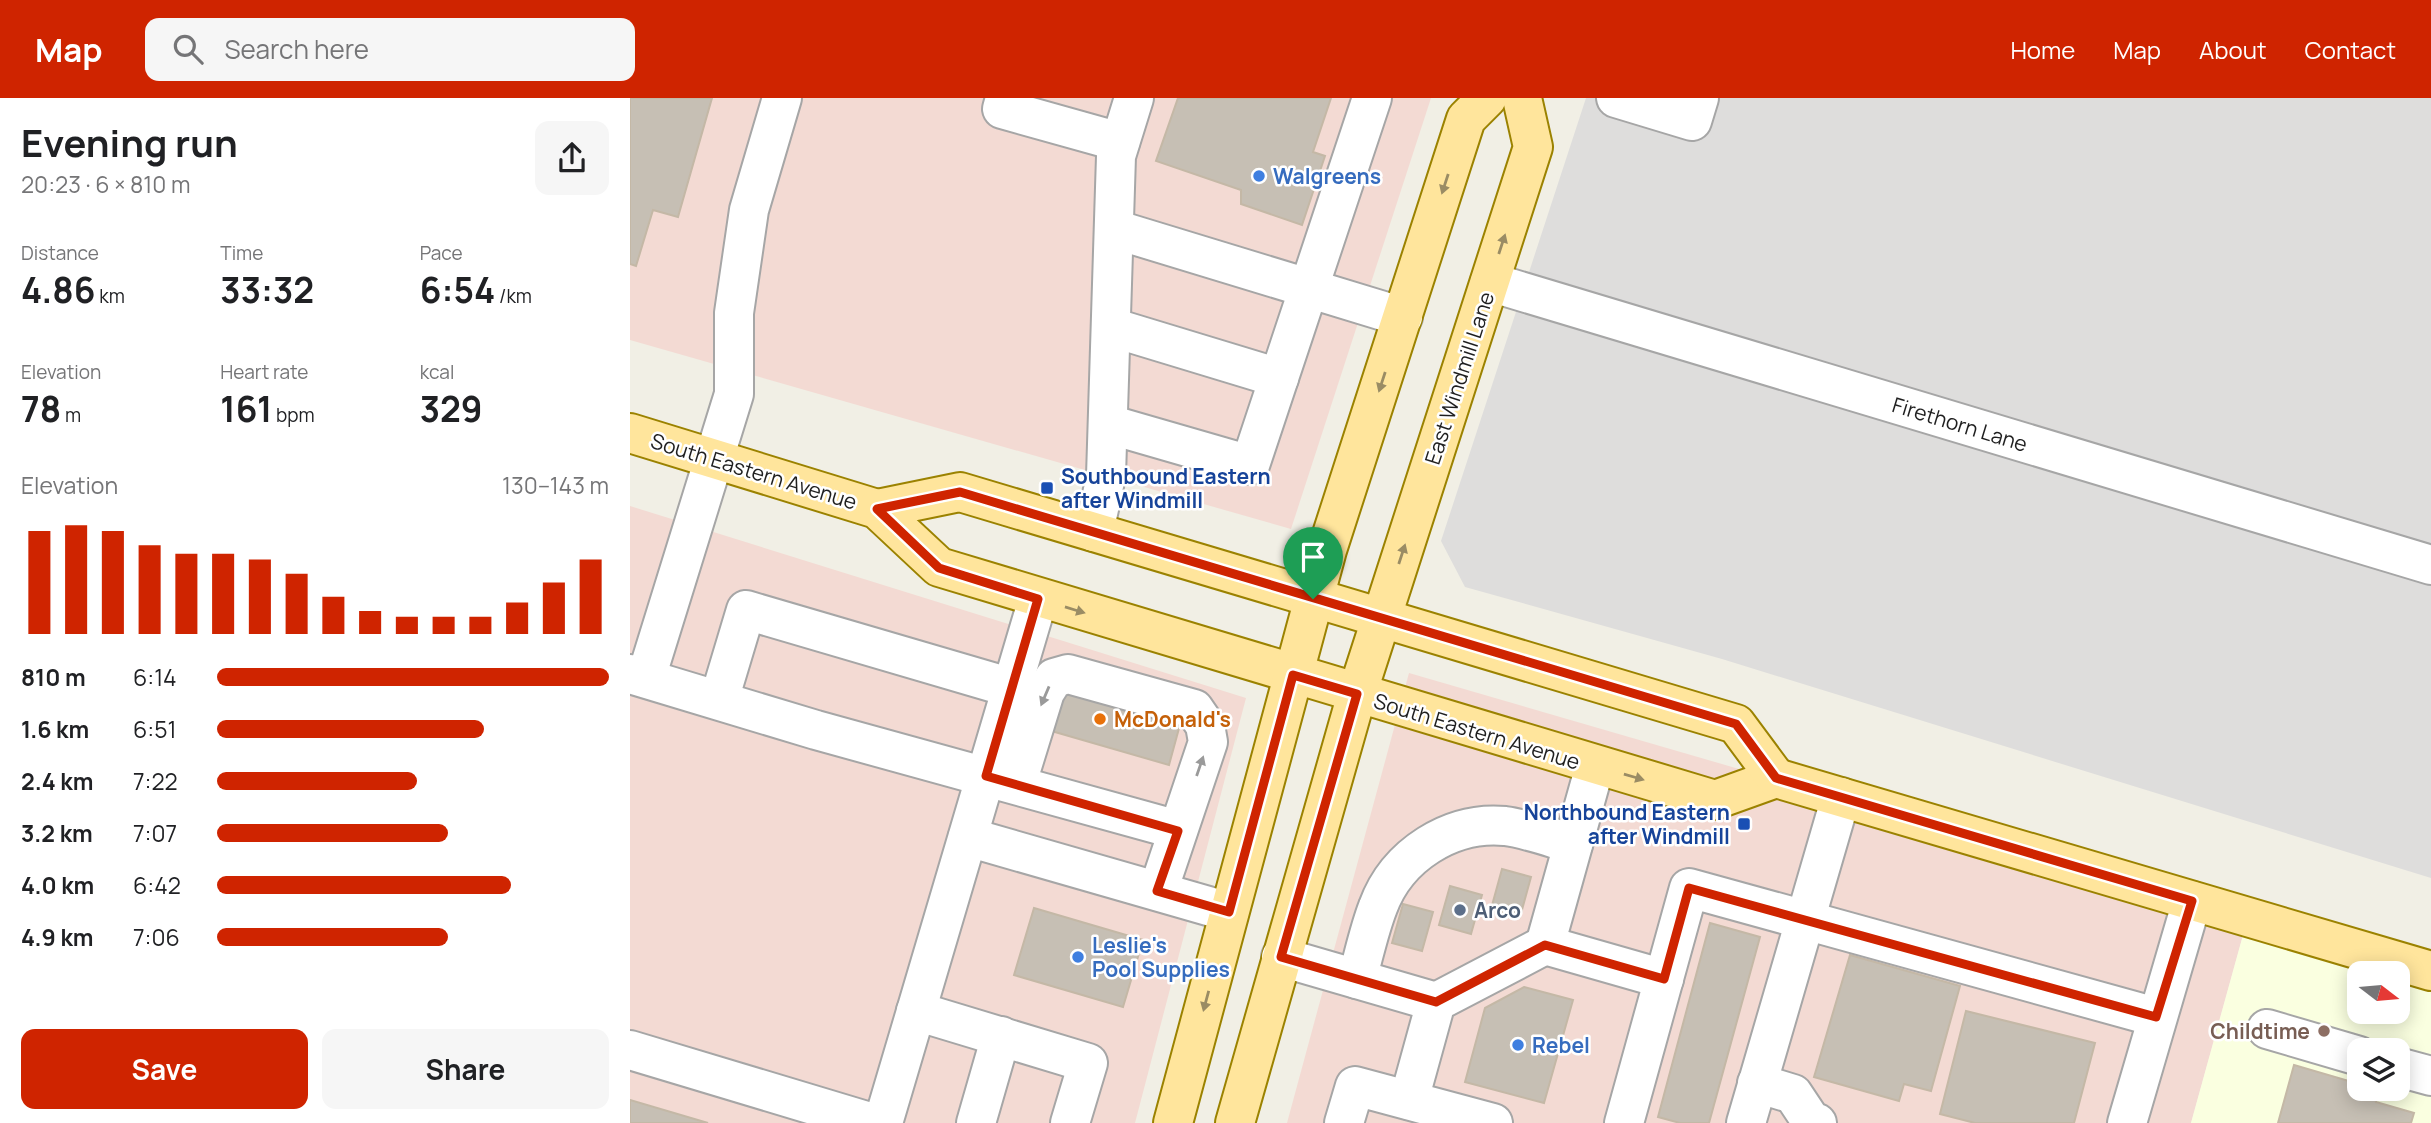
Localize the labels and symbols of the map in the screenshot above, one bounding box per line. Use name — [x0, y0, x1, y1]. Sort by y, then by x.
place label: Walgreens — [1273, 162, 1381, 190]
marker: Walgreens — [1251, 168, 1267, 184]
one-way arrow — [1440, 174, 1450, 195]
one-way arrow — [1497, 233, 1508, 254]
street label: East Windmill Lane — [1418, 288, 1500, 468]
one-way arrow — [1376, 371, 1386, 392]
street label: Firethorn Lane — [1889, 390, 2031, 458]
street label: South Eastern Avenue — [648, 426, 860, 516]
place label: Southbound Eastern after Windmill — [1061, 462, 1271, 514]
marker: Southbound Eastern after Windmill — [1039, 480, 1055, 496]
pin — [1283, 527, 1343, 599]
one-way arrow — [1397, 543, 1408, 564]
one-way arrow — [1064, 605, 1085, 615]
one-way arrow — [1039, 686, 1051, 706]
street label: South Eastern Avenue — [1371, 686, 1583, 776]
place label: McDonald's — [1114, 705, 1231, 733]
marker: McDonald's — [1092, 711, 1108, 727]
one-way arrow — [1195, 755, 1206, 776]
one-way arrow — [1623, 772, 1645, 783]
place label: Northbound Eastern after Windmill — [1524, 798, 1730, 850]
marker: Northbound Eastern after Windmill — [1736, 816, 1752, 832]
place label: Arco — [1474, 896, 1521, 924]
marker: Arco — [1452, 902, 1468, 918]
place label: Leslie's Pool Supplies — [1092, 931, 1230, 983]
marker: Leslie's Pool Supplies — [1070, 949, 1086, 965]
north arrow — [2347, 961, 2410, 1024]
one-way arrow — [1200, 991, 1210, 1012]
place label: Childtime — [2210, 1017, 2310, 1045]
marker: Childtime — [2316, 1023, 2332, 1039]
place label: Rebel — [1532, 1031, 1590, 1059]
marker: Rebel — [1510, 1037, 1526, 1053]

